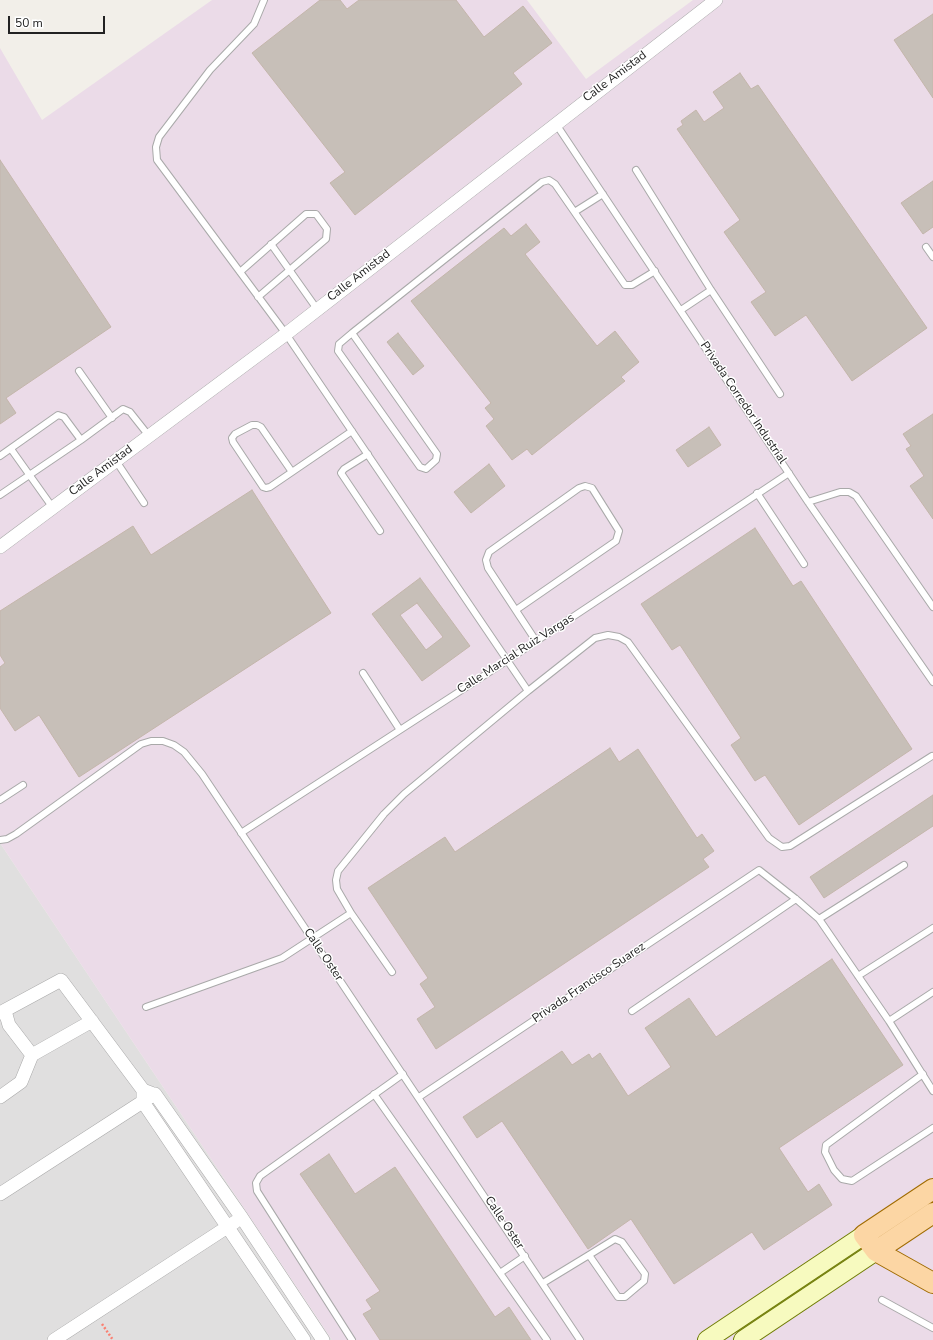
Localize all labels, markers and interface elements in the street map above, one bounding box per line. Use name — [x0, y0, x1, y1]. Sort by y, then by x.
scale bar — [10, 8, 107, 34]
text: 50 m — [15, 15, 43, 31]
street label: Calle Amistad — [580, 48, 650, 106]
street label: Calle Amistad — [325, 247, 393, 305]
street label: Privada Corredor Industrial — [697, 339, 789, 467]
street label: Calle Amistad — [66, 442, 136, 500]
street label: Calle Marcial Ruiz Vargas — [455, 611, 577, 697]
street label: Calle Oster — [300, 926, 346, 984]
street label: Privada Francisco Suarez — [530, 940, 648, 1026]
street label: Calle Oster — [481, 1194, 527, 1252]

